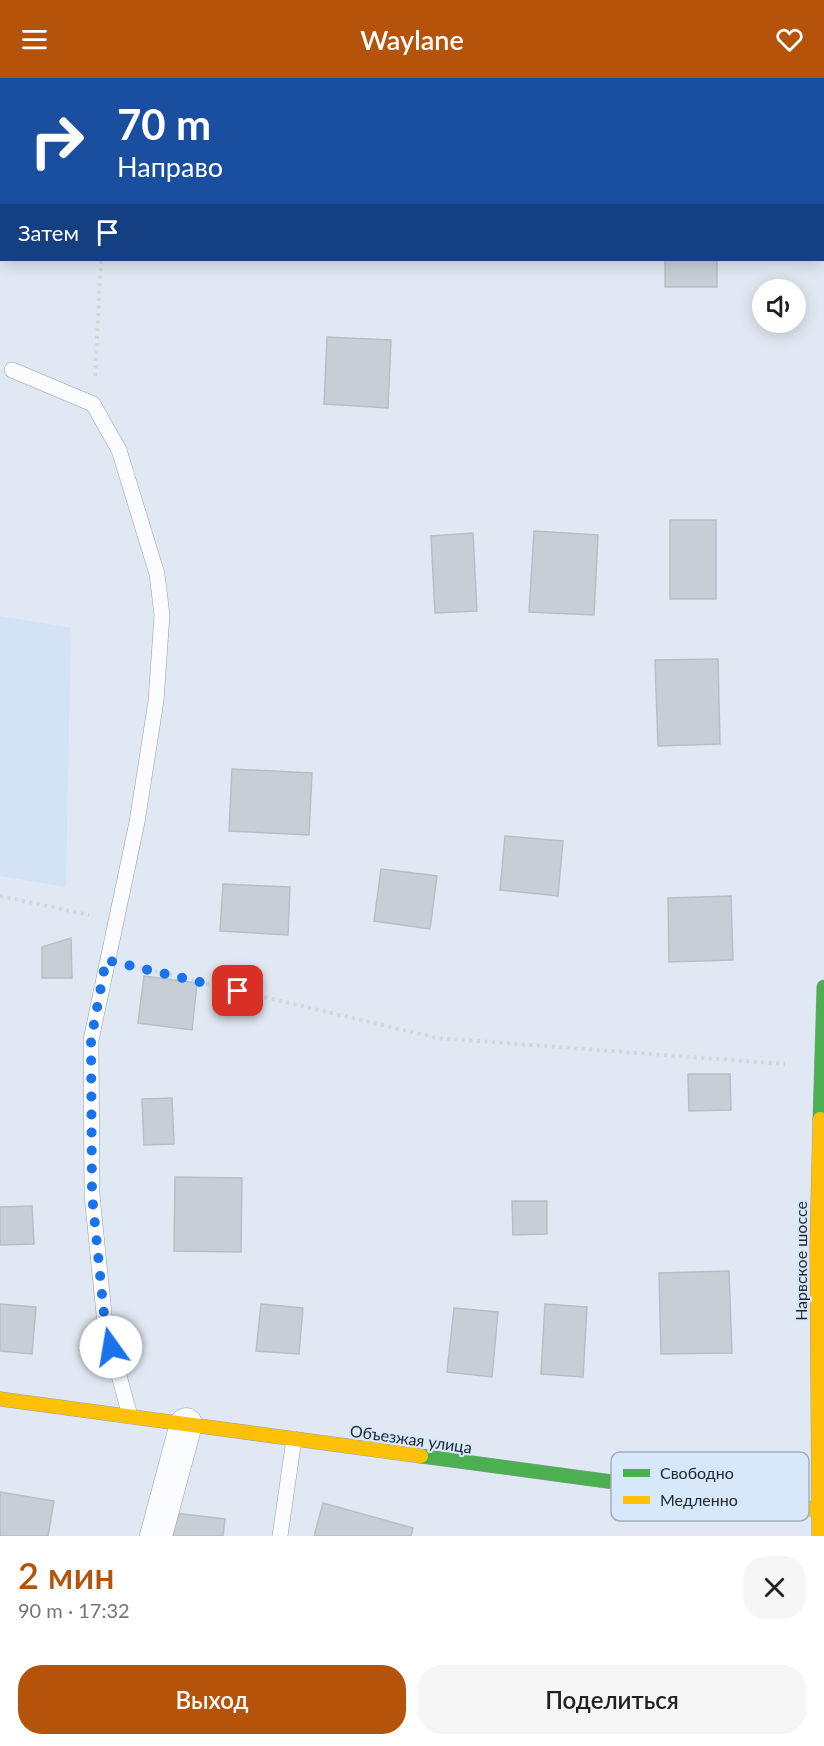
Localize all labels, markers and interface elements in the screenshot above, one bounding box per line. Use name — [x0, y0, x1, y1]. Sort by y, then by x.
icon: menu — [18, 23, 51, 56]
text: Waylane — [360, 23, 464, 56]
icon: heart — [773, 23, 806, 56]
text: 70 m — [117, 99, 211, 149]
icon: right — [18, 102, 96, 180]
text: Направо — [117, 150, 223, 183]
icon: arrive — [91, 216, 124, 249]
text: Затем — [18, 219, 79, 246]
map controls — [752, 279, 806, 333]
button: sound — [752, 279, 806, 333]
pin — [212, 965, 263, 1016]
icon: arrive — [221, 974, 254, 1007]
street label: Нарвское шоссе — [791, 1201, 810, 1321]
position arrow — [79, 1315, 143, 1379]
street label: Объезжая улица — [349, 1421, 473, 1456]
legend — [611, 1452, 809, 1521]
text: Свободно — [660, 1463, 734, 1482]
text: Медленно — [660, 1490, 738, 1509]
text: 2 мин — [18, 1553, 115, 1597]
button: close — [743, 1556, 806, 1619]
text: 90 m · 17:32 — [18, 1598, 130, 1622]
button: Выход — [18, 1665, 406, 1734]
button: Поделиться — [418, 1665, 806, 1734]

